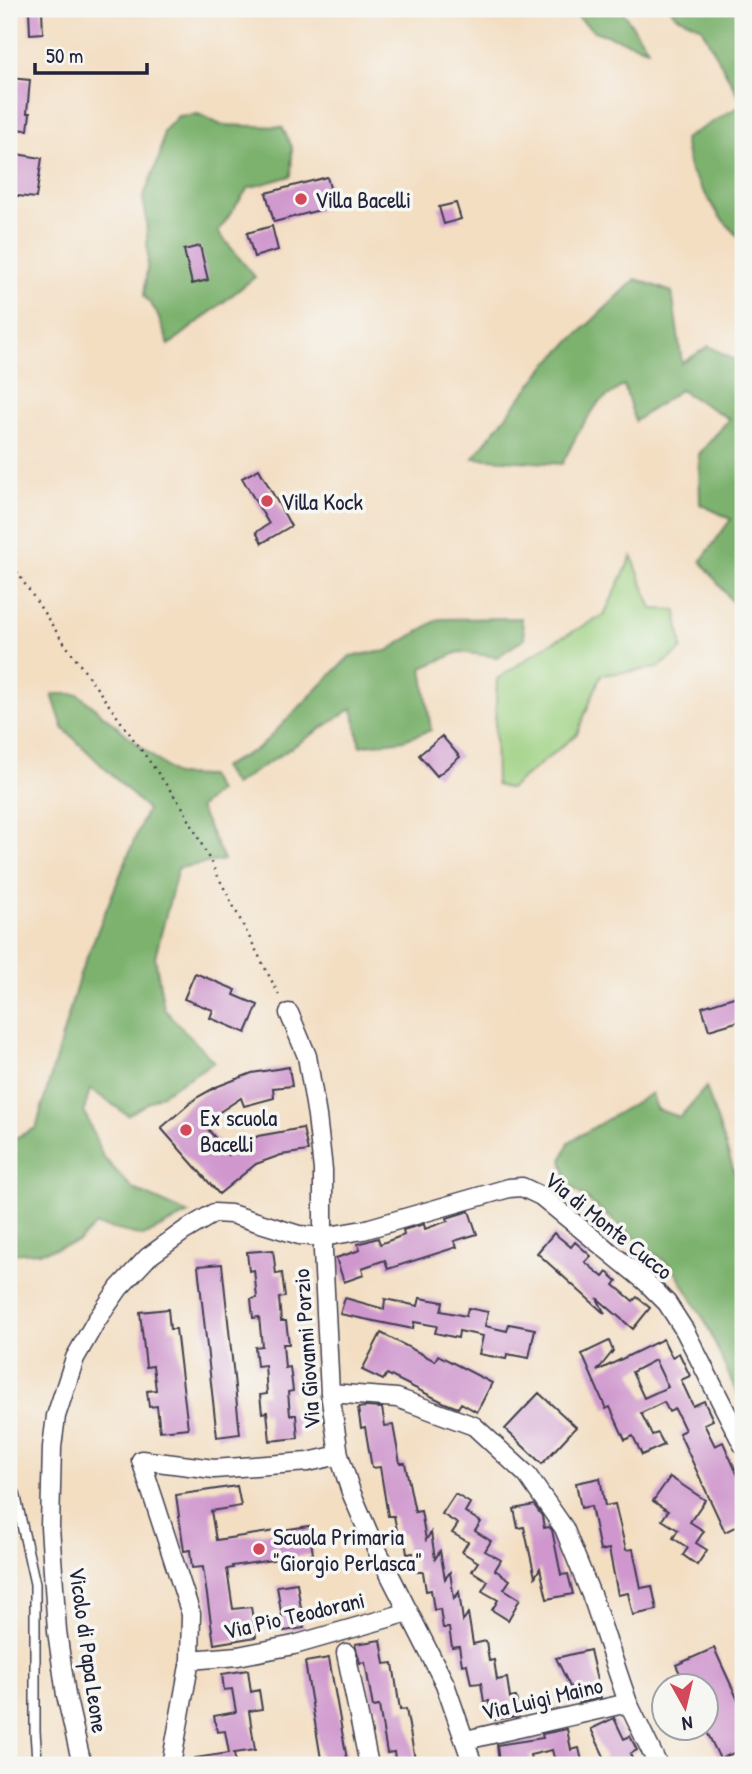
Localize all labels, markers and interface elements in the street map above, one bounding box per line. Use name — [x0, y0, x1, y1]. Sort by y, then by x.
scale bar — [35, 32, 147, 76]
text: 50 m — [46, 41, 83, 70]
place label: Villa Bacelli — [315, 184, 411, 215]
marker: Villa Bacelli — [293, 191, 309, 207]
place label: Villa Kock — [281, 486, 364, 517]
marker: Villa Kock — [259, 493, 275, 509]
place label: Ex scuola Bacelli — [200, 1102, 277, 1159]
marker: Ex scuola Bacelli — [178, 1122, 194, 1138]
street label: Via di Monte Cucco — [538, 1164, 680, 1286]
street label: Via Giovanni Porzio — [285, 1268, 327, 1430]
place label: Scuola Primaria "Giorgio Perlasca" — [273, 1521, 422, 1578]
marker: Scuola Primaria "Giorgio Perlasca" — [251, 1541, 267, 1557]
street label: Vicolo di Papa Leone — [62, 1565, 116, 1735]
street label: Via Pio Teodorani — [220, 1584, 368, 1646]
street label: Via Luigi Maino — [478, 1669, 606, 1727]
north arrow — [650, 1672, 720, 1742]
text: N — [681, 1710, 694, 1737]

